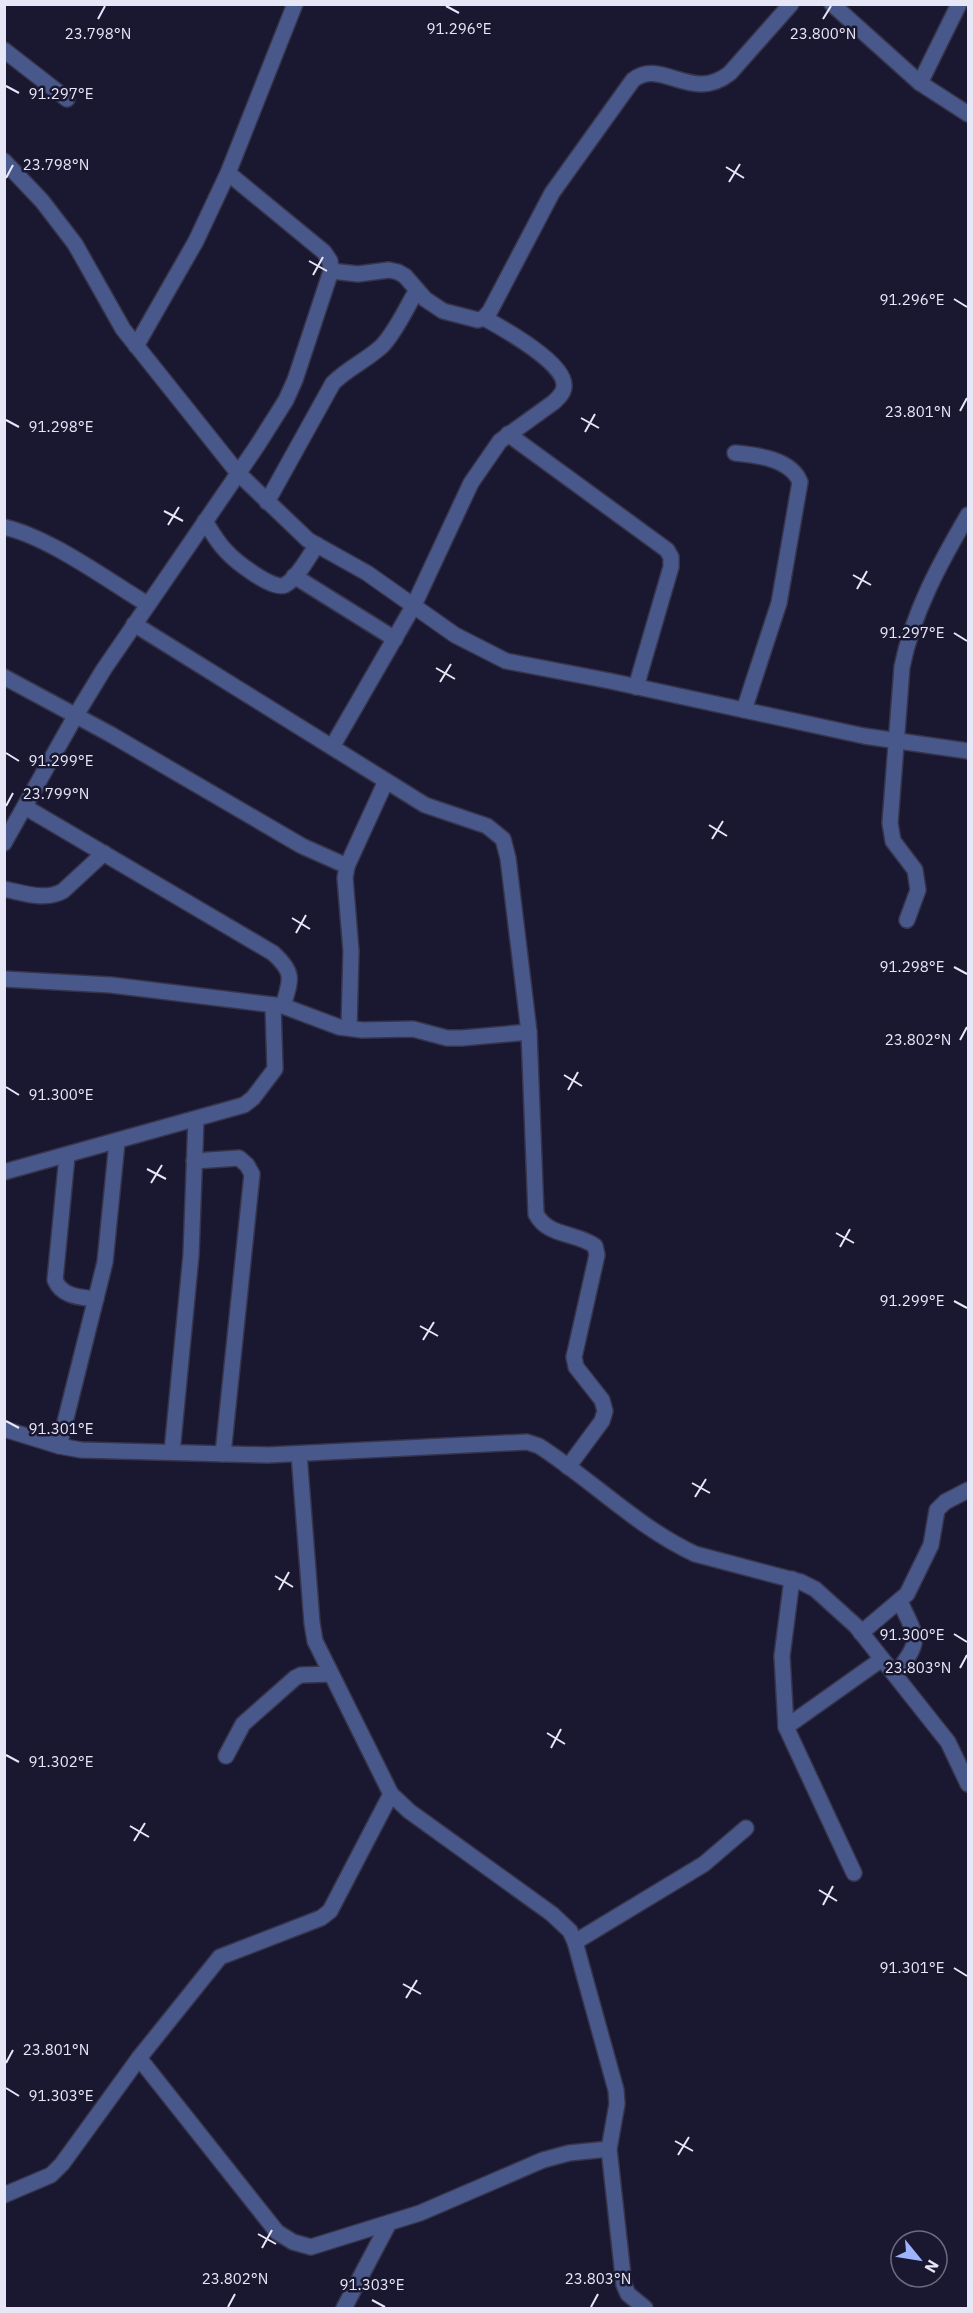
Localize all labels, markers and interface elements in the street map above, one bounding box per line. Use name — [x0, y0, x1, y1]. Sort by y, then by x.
text: 91.296°E — [427, 19, 491, 38]
text: 23.798°N — [65, 24, 131, 43]
text: 23.800°N — [790, 24, 856, 43]
text: 91.297°E — [29, 84, 93, 103]
text: 23.798°N — [23, 155, 89, 174]
text: 91.296°E — [880, 290, 944, 309]
text: 23.801°N — [885, 402, 951, 421]
text: 91.298°E — [29, 417, 93, 436]
text: 91.297°E — [880, 623, 944, 642]
text: 91.299°E — [29, 751, 93, 770]
text: 23.799°N — [23, 784, 89, 803]
text: 91.298°E — [880, 957, 944, 976]
text: 23.802°N — [885, 1030, 951, 1049]
text: 91.300°E — [29, 1085, 93, 1104]
text: 91.299°E — [880, 1291, 944, 1310]
text: 91.301°E — [29, 1419, 93, 1438]
text: 91.300°E — [880, 1625, 944, 1644]
text: 23.803°N — [885, 1658, 951, 1677]
text: 91.302°E — [29, 1752, 93, 1771]
text: 91.301°E — [880, 1958, 944, 1977]
text: 23.801°N — [23, 2040, 89, 2059]
text: 91.303°E — [29, 2086, 93, 2105]
north arrow — [889, 2229, 949, 2289]
text: N — [920, 2256, 944, 2277]
text: 23.802°N — [202, 2269, 268, 2288]
text: 23.803°N — [565, 2269, 631, 2288]
text: 91.303°E — [340, 2275, 404, 2294]

